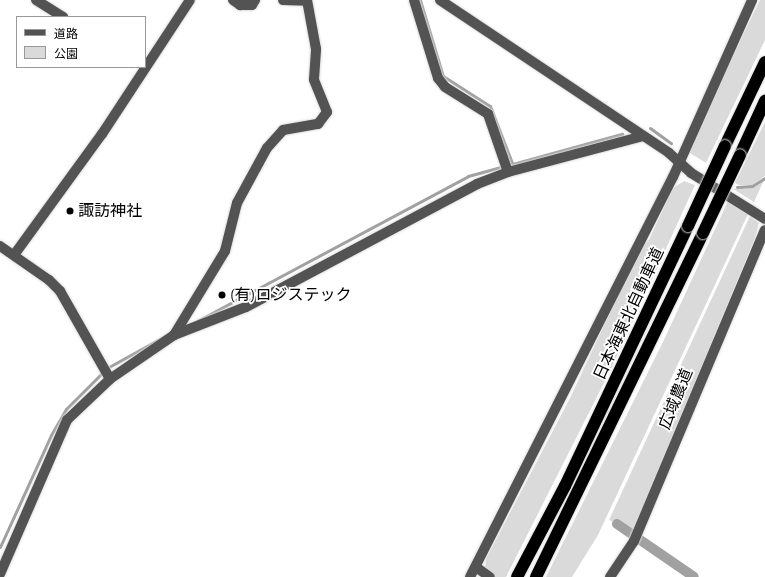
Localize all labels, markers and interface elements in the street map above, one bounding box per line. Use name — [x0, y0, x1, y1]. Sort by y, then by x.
legend — [16, 16, 146, 68]
text: 道路 — [54, 28, 78, 40]
text: 公園 — [54, 48, 78, 60]
place label: 諏訪神社 — [78, 201, 142, 221]
marker: 諏訪神社 — [65, 206, 75, 216]
street label: 日本海東北自動車道 — [590, 245, 668, 383]
place label: (有)ロジステック — [230, 285, 352, 305]
marker: (有)ロジステック — [217, 290, 227, 300]
street label: 広域農道 — [655, 366, 697, 432]

